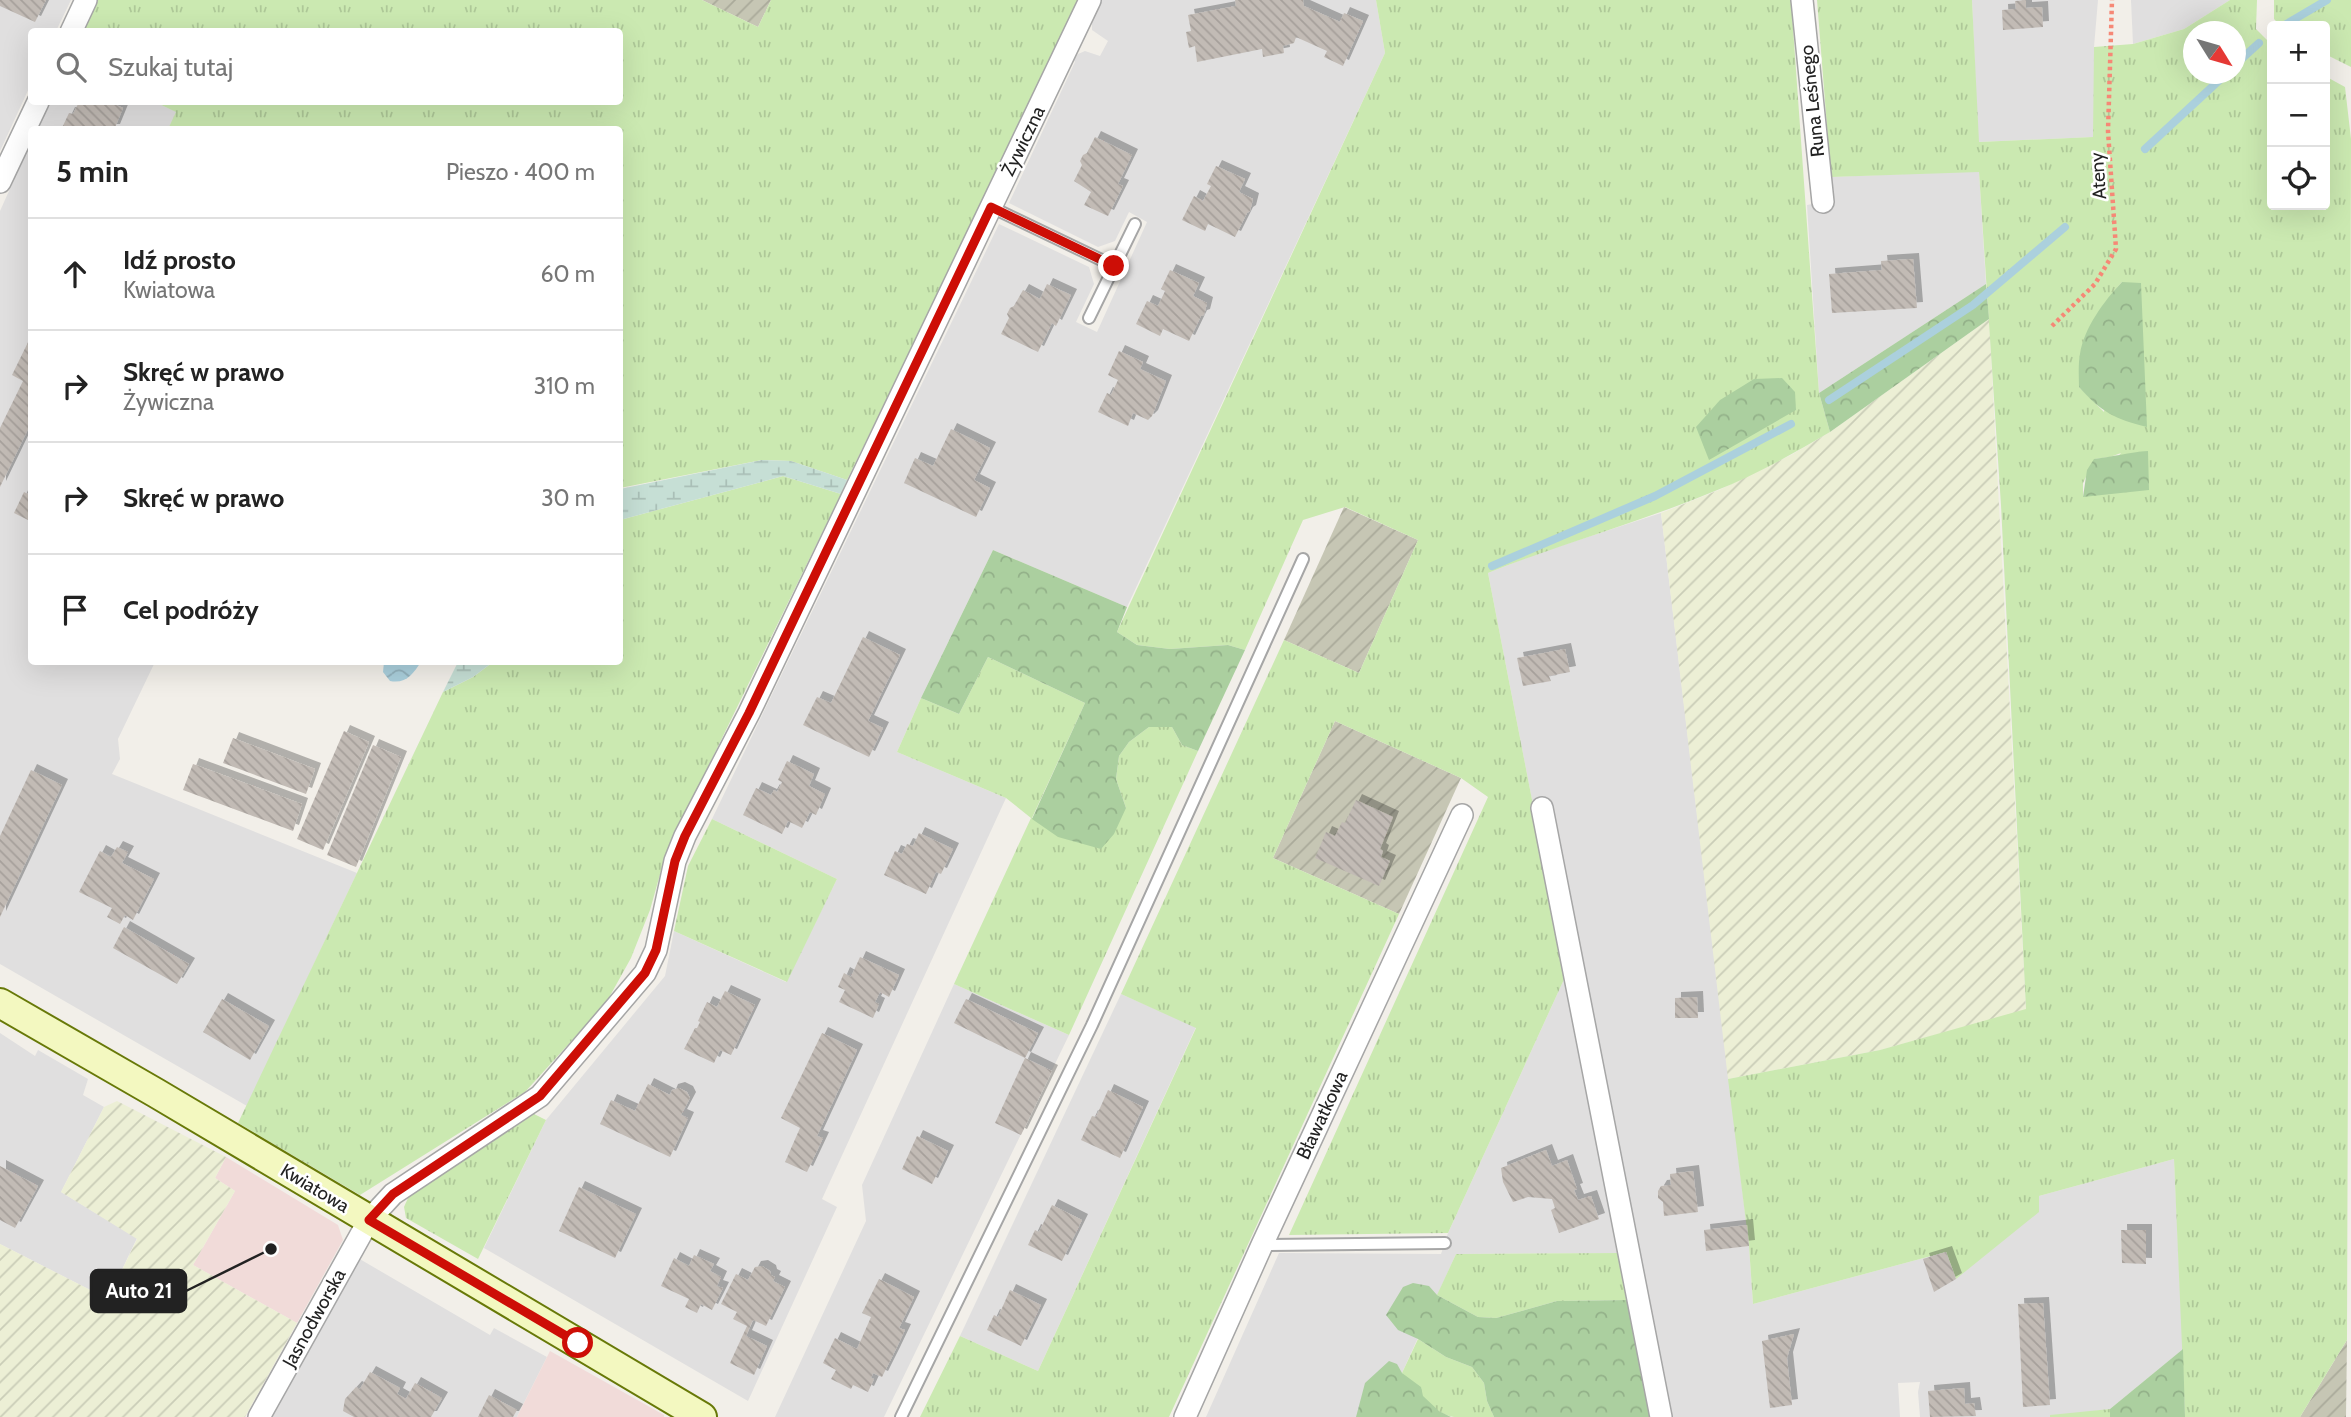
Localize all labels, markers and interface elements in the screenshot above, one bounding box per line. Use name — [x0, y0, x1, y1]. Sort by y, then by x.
north arrow — [2183, 21, 2246, 84]
map controls — [2267, 21, 2330, 210]
button: + — [2267, 21, 2330, 84]
search box — [28, 28, 623, 105]
street label: Runa Leśnego — [1795, 44, 1829, 158]
icon: search — [52, 48, 90, 86]
text: Szukaj tutaj — [108, 51, 233, 83]
button: − — [2267, 84, 2330, 147]
street label: Żywiczna — [996, 102, 1050, 180]
button: locate — [2267, 147, 2330, 210]
street label: Ateny — [2085, 151, 2111, 200]
text: 5 min — [56, 153, 129, 190]
text: Pieszo · 400 m — [446, 158, 595, 186]
text: Idź prosto — [123, 244, 236, 276]
route end — [1098, 250, 1129, 281]
icon: ahead — [56, 255, 94, 293]
text: 60 m — [541, 260, 595, 288]
text: Kwiatowa — [123, 276, 215, 304]
text: Skręć w prawo — [123, 356, 284, 388]
icon: right — [56, 367, 94, 405]
text: 310 m — [534, 372, 595, 400]
text: Żywiczna — [123, 388, 214, 416]
icon: right — [56, 479, 94, 517]
text: Skręć w prawo — [123, 482, 284, 514]
text: 30 m — [541, 484, 595, 512]
icon: arrive — [56, 591, 94, 629]
text: Cel podróży — [123, 594, 259, 626]
street label: Bławatkowa — [1291, 1067, 1353, 1163]
street label: Kwiatowa — [276, 1159, 354, 1217]
street label: Jasnodworska — [277, 1265, 350, 1372]
callout: Auto 21 — [91, 1270, 186, 1312]
text: Auto 21 — [105, 1278, 173, 1303]
route start — [562, 1327, 593, 1358]

